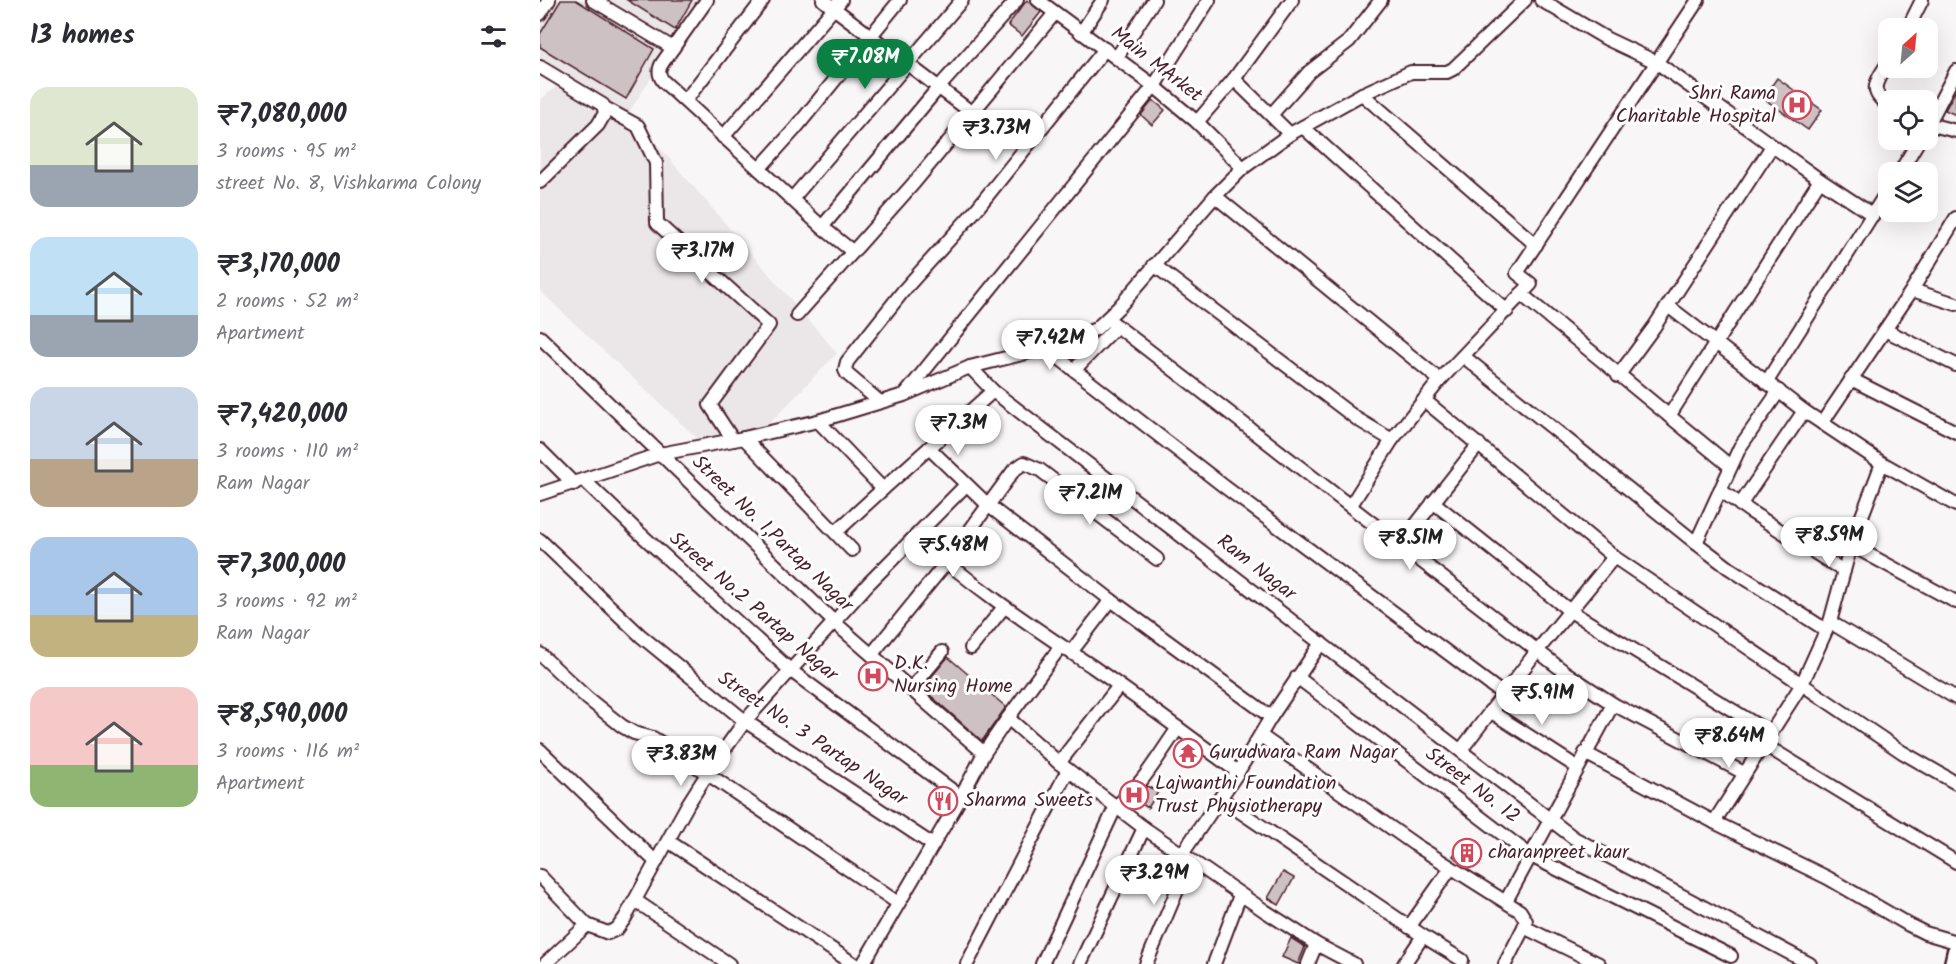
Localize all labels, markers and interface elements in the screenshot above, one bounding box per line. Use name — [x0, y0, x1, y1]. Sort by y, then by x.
text: 13 homes — [30, 15, 135, 57]
north arrow — [1878, 18, 1938, 78]
map controls — [1878, 18, 1938, 222]
street label: Main MArket — [1103, 19, 1209, 111]
icon: filters — [477, 20, 510, 53]
pin: ₹7.08M — [816, 39, 914, 90]
text: ₹7.08M — [831, 42, 899, 74]
place label: Shri Rama Charitable Hospital — [1616, 78, 1776, 133]
hospital icon: Shri Rama Charitable Hospital — [1781, 89, 1813, 121]
button: locate — [1878, 90, 1938, 150]
text: ₹7,080,000 — [216, 94, 347, 136]
pin: ₹3.73M — [947, 110, 1045, 161]
icon: home — [78, 111, 150, 183]
text: ₹3.73M — [962, 113, 1030, 145]
text: 3 rooms · 95 m² — [216, 136, 356, 168]
button: layers — [1878, 162, 1938, 222]
text: street No. 8, Vishkarma Colony — [216, 168, 481, 200]
pin: ₹3.17M — [653, 233, 751, 284]
text: ₹3.17M — [670, 236, 734, 268]
text: ₹3,170,000 — [216, 244, 340, 286]
icon: home — [78, 261, 150, 333]
text: 2 rooms · 52 m² — [216, 286, 358, 318]
text: Apartment — [216, 318, 305, 350]
pin: ₹7.42M — [1001, 320, 1099, 371]
text: ₹7.42M — [1015, 323, 1085, 355]
text: ₹7,420,000 — [216, 394, 347, 436]
pin: ₹7.3M — [916, 405, 1000, 456]
text: ₹7.3M — [929, 408, 987, 440]
icon: home — [78, 411, 150, 483]
text: 3 rooms · 110 m² — [216, 436, 358, 468]
street label: Street No. 1,Partap Nagar — [684, 448, 861, 621]
text: Ram Nagar — [216, 468, 309, 500]
pin: ₹7.21M — [1041, 475, 1139, 526]
text: ₹7.21M — [1058, 478, 1122, 510]
pin: ₹8.59M — [1780, 517, 1878, 568]
pin: ₹8.51M — [1361, 520, 1459, 571]
text: ₹8.59M — [1794, 520, 1864, 552]
text: ₹8.51M — [1377, 523, 1443, 555]
street label: Street No.2 Partap Nagar — [661, 524, 846, 691]
pin: ₹5.48M — [904, 527, 1002, 578]
street label: Ram Nagar — [1209, 527, 1304, 610]
text: ₹5.48M — [918, 530, 988, 562]
text: ₹7,300,000 — [216, 544, 345, 586]
icon: home — [78, 561, 150, 633]
text: 3 rooms · 92 m² — [216, 586, 357, 618]
text: Ram Nagar — [216, 618, 309, 650]
place label: D.K. Nursing Home — [894, 648, 1013, 703]
hospital icon: D.K. Nursing Home — [857, 660, 889, 692]
street label: Street No. 3 Partap Nagar — [710, 663, 915, 816]
pin: ₹5.91M — [1493, 675, 1591, 726]
text: ₹5.91M — [1510, 678, 1574, 710]
text: ₹8,590,000 — [216, 694, 347, 736]
icon: home — [78, 711, 150, 783]
pin: ₹8.64M — [1680, 718, 1778, 769]
text: ₹8.64M — [1694, 721, 1764, 753]
text: 3 rooms · 116 m² — [216, 736, 359, 768]
pin: ₹3.83M — [632, 736, 730, 787]
temple icon: Gurudwara Ram Nagar — [1172, 737, 1204, 769]
place label: Gurudwara Ram Nagar — [1209, 737, 1399, 769]
text: ₹3.83M — [646, 739, 716, 771]
street label: Street No. 12 — [1418, 740, 1526, 832]
text: Apartment — [216, 768, 305, 800]
place label: Lajwanthi Foundation Trust Physiotherapy — [1155, 768, 1337, 823]
hospital icon: Lajwanthi Foundation Trust Physiotherapy — [1118, 779, 1150, 811]
restaurant icon: Sharma Sweets — [927, 785, 959, 817]
place label: Sharma Sweets — [964, 785, 1093, 817]
building icon: charanpreet kaur — [1451, 837, 1483, 869]
place label: charanpreet kaur — [1488, 837, 1630, 869]
pin: ₹3.29M — [1105, 855, 1203, 906]
text: ₹3.29M — [1119, 858, 1189, 890]

